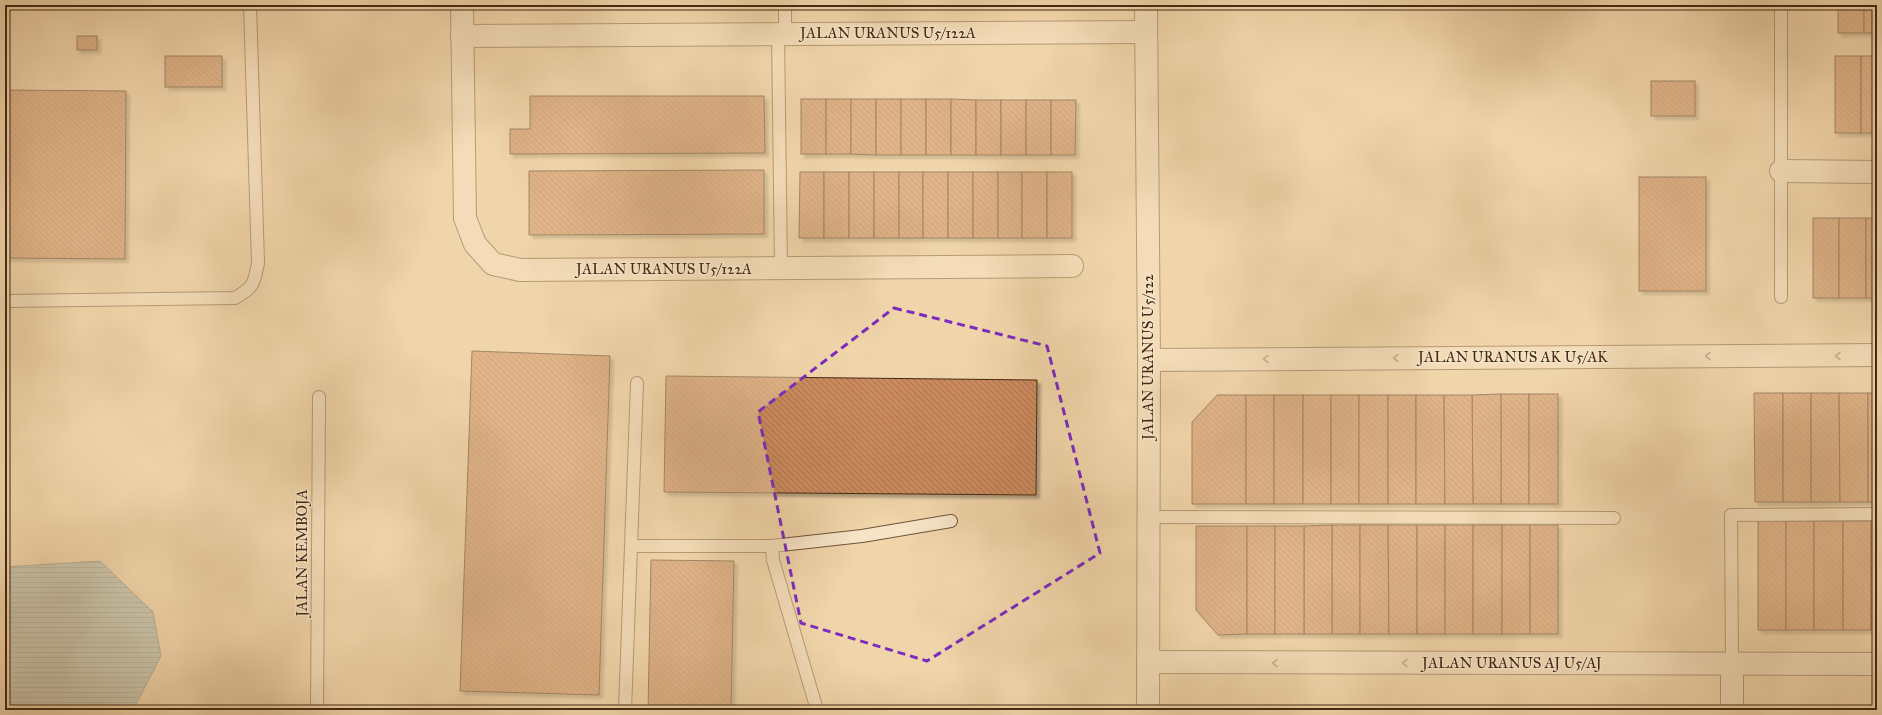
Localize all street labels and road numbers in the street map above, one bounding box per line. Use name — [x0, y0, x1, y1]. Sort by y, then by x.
street label: JALAN URANUS U5/122A — [798, 24, 976, 43]
street label: JALAN URANUS U5/122A — [574, 260, 752, 279]
street label: JALAN URANUS U5/122 — [1139, 274, 1158, 442]
street label: JALAN URANUS AK U5/AK — [1416, 348, 1608, 367]
street label: JALAN KEMBOJA — [293, 489, 312, 619]
street label: JALAN URANUS AJ U5/AJ — [1420, 654, 1602, 673]

